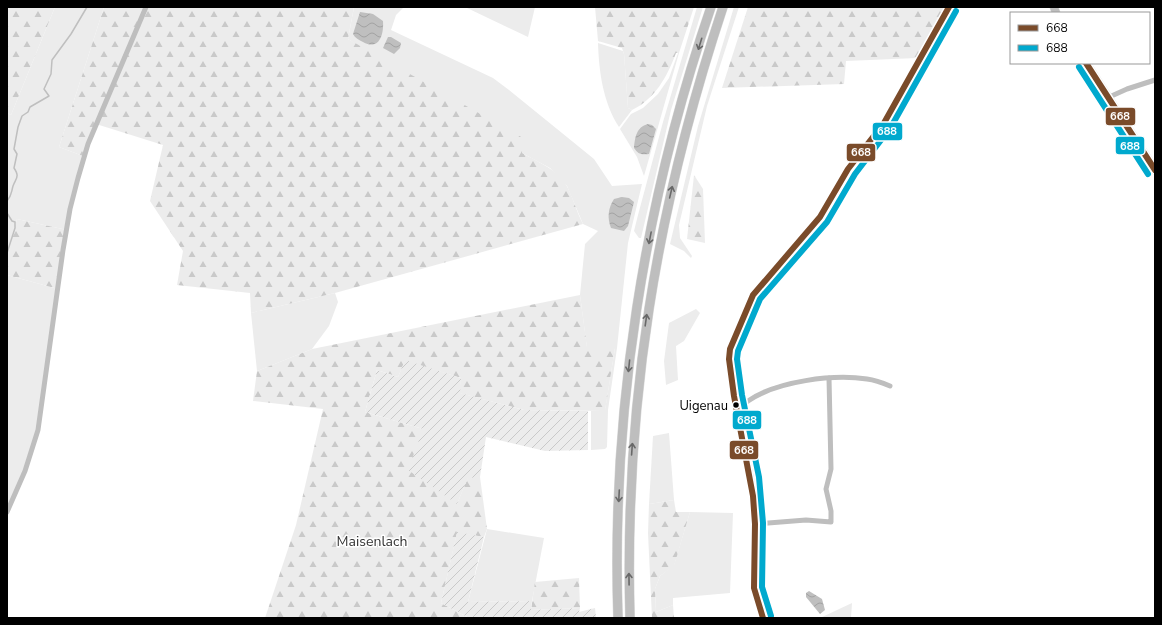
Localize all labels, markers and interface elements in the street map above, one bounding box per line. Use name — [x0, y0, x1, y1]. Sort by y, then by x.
legend — [1010, 12, 1150, 64]
text: 668 — [1046, 20, 1068, 36]
one-way arrow — [696, 37, 703, 50]
text: 688 — [1046, 40, 1068, 56]
line badge: 668 — [1105, 107, 1136, 126]
text: 668 — [1110, 109, 1130, 124]
line badge: 688 — [872, 122, 903, 141]
text: 688 — [877, 124, 897, 139]
line badge: 688 — [1115, 136, 1145, 155]
text: 688 — [1120, 139, 1140, 154]
line badge: 668 — [846, 143, 876, 162]
text: 668 — [851, 145, 871, 160]
one-way arrow — [667, 186, 675, 199]
one-way arrow — [645, 231, 653, 244]
one-way arrow — [642, 314, 650, 327]
one-way arrow — [626, 359, 633, 372]
place label: Uigenau — [679, 397, 728, 415]
marker: Uigenau — [731, 400, 741, 410]
line badge: 688 — [732, 410, 762, 430]
text: 688 — [737, 413, 757, 428]
line badge: 668 — [729, 440, 759, 460]
one-way arrow — [629, 443, 636, 456]
text: 668 — [734, 443, 754, 458]
one-way arrow — [615, 489, 623, 502]
park label: Maisenlach — [337, 532, 407, 551]
one-way arrow — [625, 573, 633, 586]

